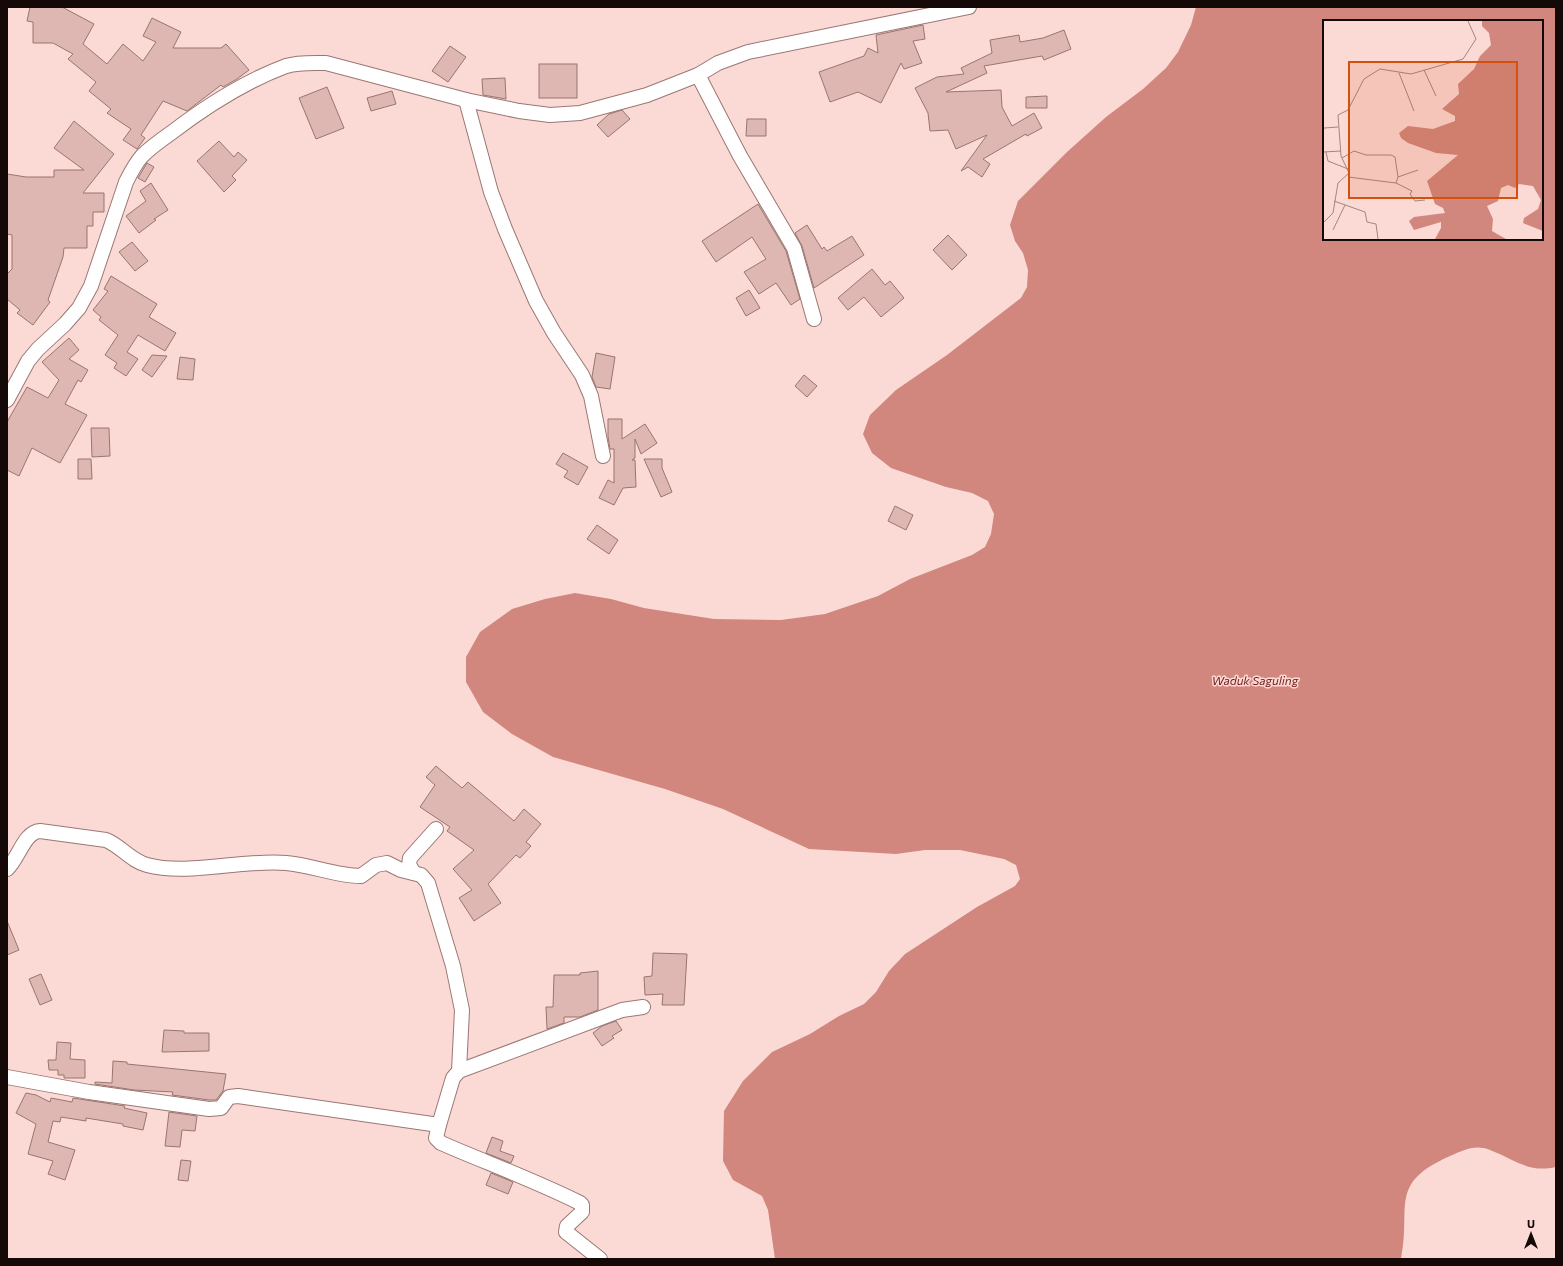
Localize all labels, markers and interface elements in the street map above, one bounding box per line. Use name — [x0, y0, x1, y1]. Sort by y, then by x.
inset map — [1323, 20, 1543, 240]
water label: Waduk Saguling — [1212, 673, 1299, 687]
north arrow — [1511, 1214, 1551, 1254]
text: U — [1527, 1217, 1535, 1230]

